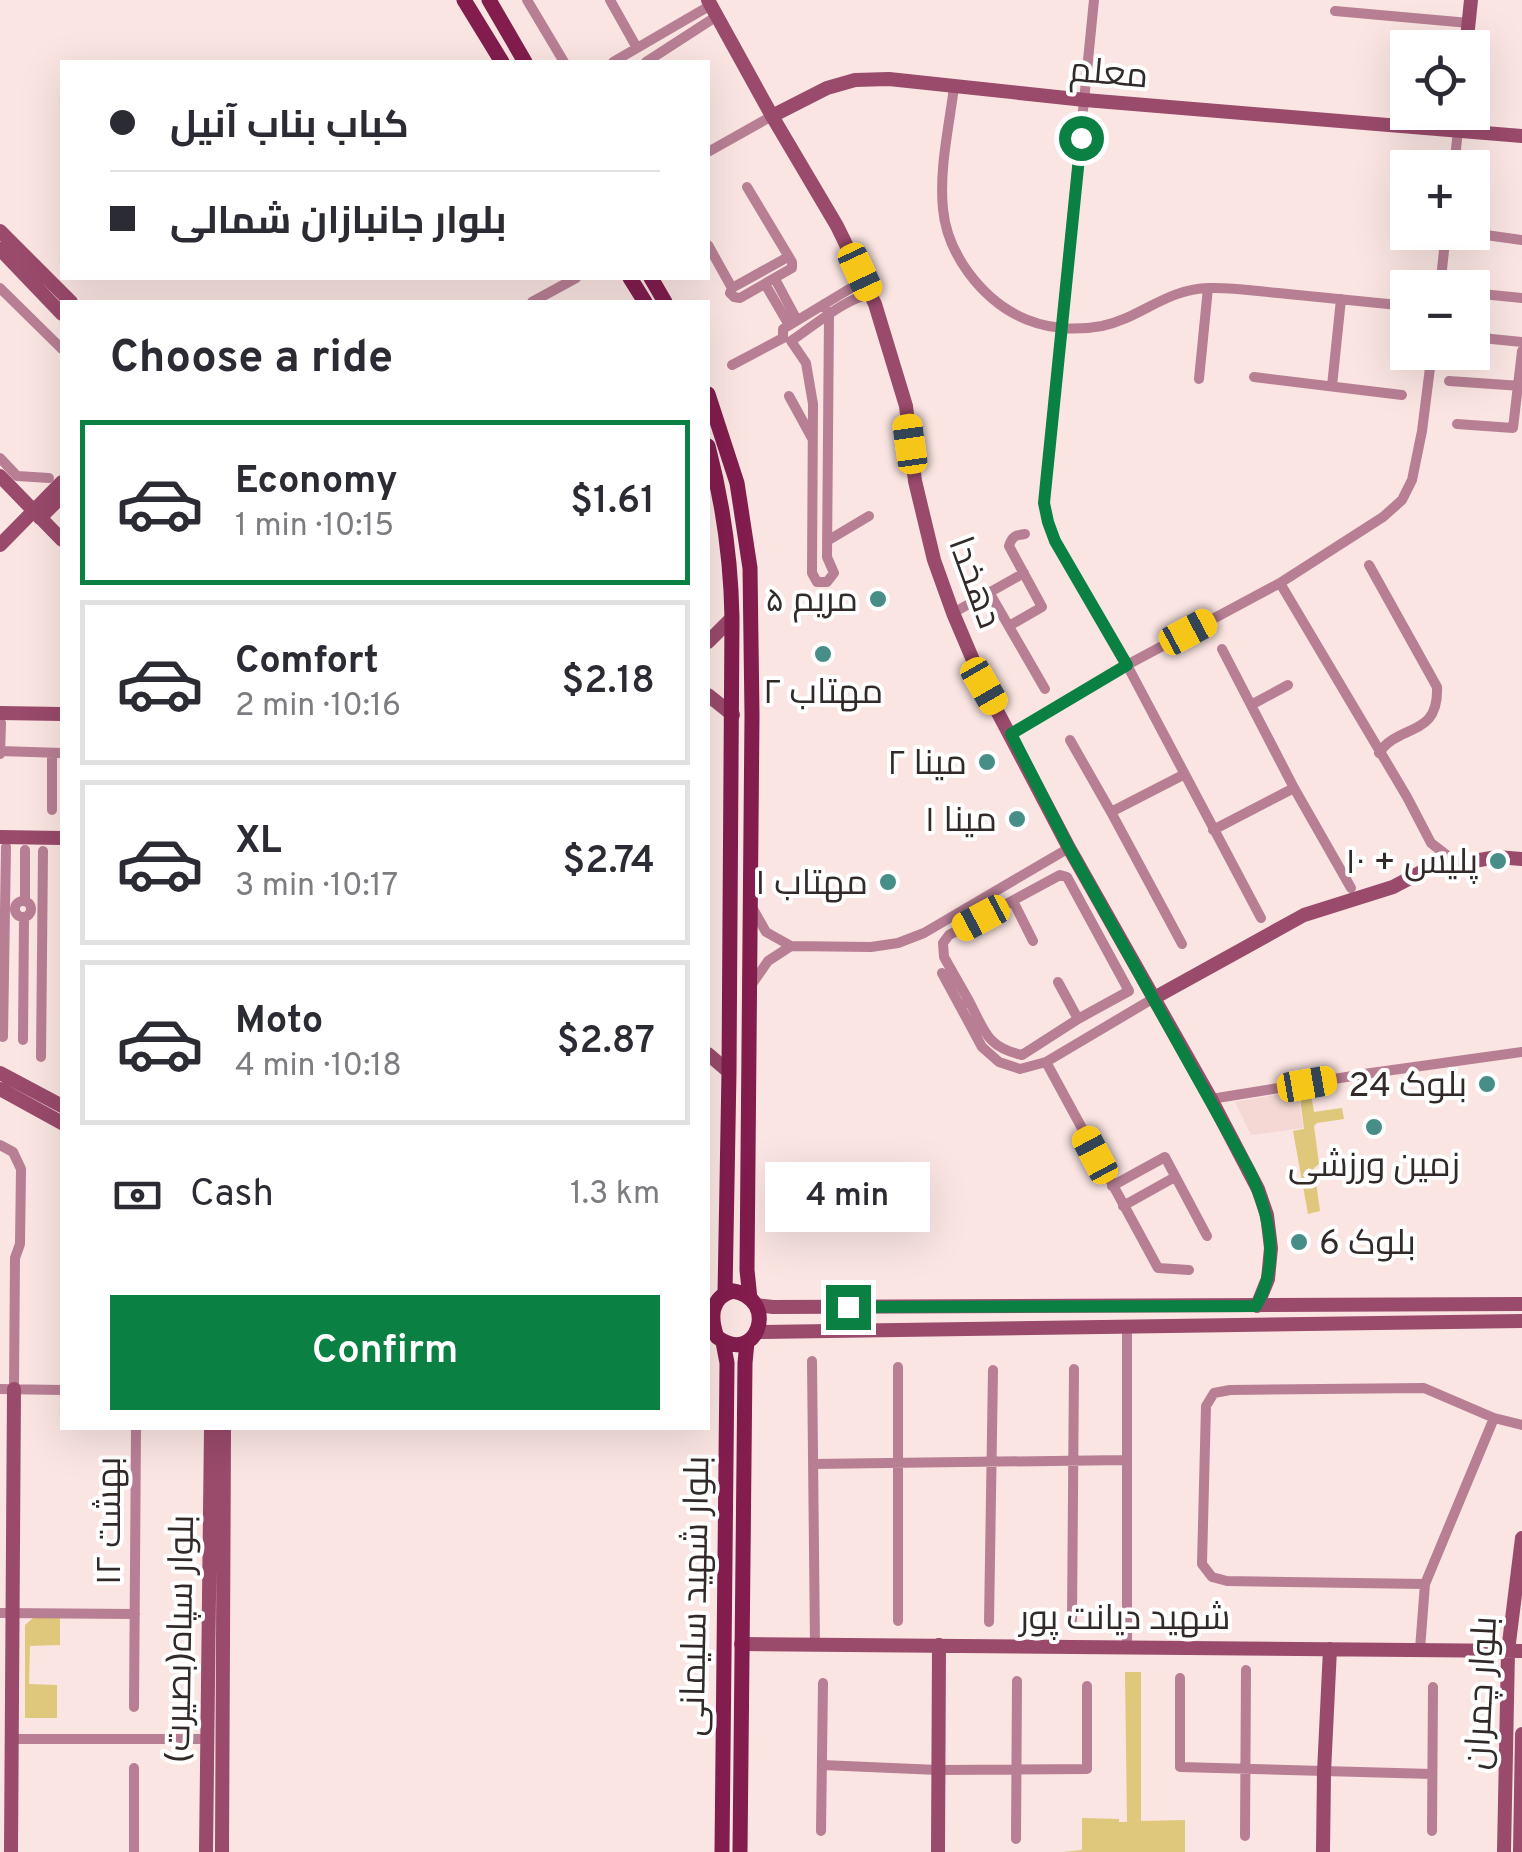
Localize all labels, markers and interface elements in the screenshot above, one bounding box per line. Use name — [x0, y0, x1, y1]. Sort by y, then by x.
map controls — [1390, 30, 1490, 370]
button: locate — [1390, 30, 1490, 130]
street label: معلم — [1068, 50, 1150, 100]
text: کباب بناب آنیل — [170, 103, 409, 152]
route start — [1059, 116, 1104, 161]
button: + — [1390, 150, 1490, 250]
text: بلوار جانبازان شمالی — [170, 199, 507, 248]
car — [834, 238, 886, 306]
button: − — [1390, 270, 1490, 370]
text: Choose a ride — [110, 331, 393, 388]
car — [891, 412, 929, 476]
icon: car — [115, 458, 205, 548]
text: Economy — [235, 458, 397, 507]
text: $1.61 — [570, 478, 655, 527]
text: 1 min · 10:15 — [235, 507, 394, 547]
street label: دهخدا — [936, 531, 1010, 635]
place label: مریم ۵ — [765, 580, 858, 624]
marker: مریم ۵ — [867, 588, 889, 610]
car — [1154, 605, 1222, 659]
icon: car — [115, 638, 205, 728]
text: Comfort — [235, 638, 379, 687]
marker: مهتاب ۲ — [812, 643, 834, 665]
car — [956, 653, 1012, 719]
text: $2.18 — [561, 658, 655, 707]
place label: مهتاب ۲ — [763, 672, 883, 716]
text: 2 min · 10:16 — [235, 687, 401, 727]
place label: مینا ۲ — [887, 743, 967, 787]
marker: مینا ۲ — [976, 751, 998, 773]
place label: مینا ۱ — [925, 800, 997, 844]
marker: مینا ۱ — [1006, 808, 1028, 830]
icon: car — [115, 818, 205, 908]
text: XL — [235, 818, 282, 867]
text: $2.74 — [562, 838, 655, 887]
place label: پلیس + ۱۰ — [1345, 842, 1478, 886]
marker: پلیس + ۱۰ — [1487, 850, 1509, 872]
place label: مهتاب ۱ — [755, 863, 868, 907]
text: 3 min · 10:17 — [235, 867, 398, 907]
marker: مهتاب ۱ — [877, 871, 899, 893]
car — [947, 891, 1015, 945]
icon: car — [115, 998, 205, 1088]
text: Moto — [235, 998, 323, 1047]
text: $2.87 — [557, 1018, 655, 1067]
text: 4 min · 10:18 — [235, 1047, 402, 1087]
car — [1275, 1064, 1339, 1104]
place label: بلوک 24 — [1348, 1065, 1467, 1109]
marker: بلوک 24 — [1476, 1073, 1498, 1095]
marker: زمین ورزشی — [1363, 1116, 1385, 1138]
car — [1068, 1121, 1122, 1189]
place label: زمین ورزشی — [1288, 1145, 1460, 1189]
callout: 4 min — [766, 1162, 930, 1232]
icon: cash — [110, 1168, 165, 1223]
text: Cash — [190, 1171, 274, 1220]
text: 1.3 km — [570, 1175, 660, 1215]
text: 4 min — [806, 1177, 889, 1217]
place label: بلوک 6 — [1319, 1223, 1416, 1267]
marker: بلوک 6 — [1288, 1231, 1310, 1253]
route end — [826, 1285, 871, 1330]
button: Confirm — [110, 1295, 660, 1410]
street label: بلوار شهید سلیمانی — [673, 1455, 721, 1737]
street label: بهشت ۱۲ — [89, 1457, 133, 1585]
street label: بلوار سپاه(بصیرت) — [158, 1514, 206, 1764]
street label: شهید دیانت پور — [1018, 1598, 1230, 1642]
street label: بلوار چمران — [1457, 1615, 1509, 1771]

